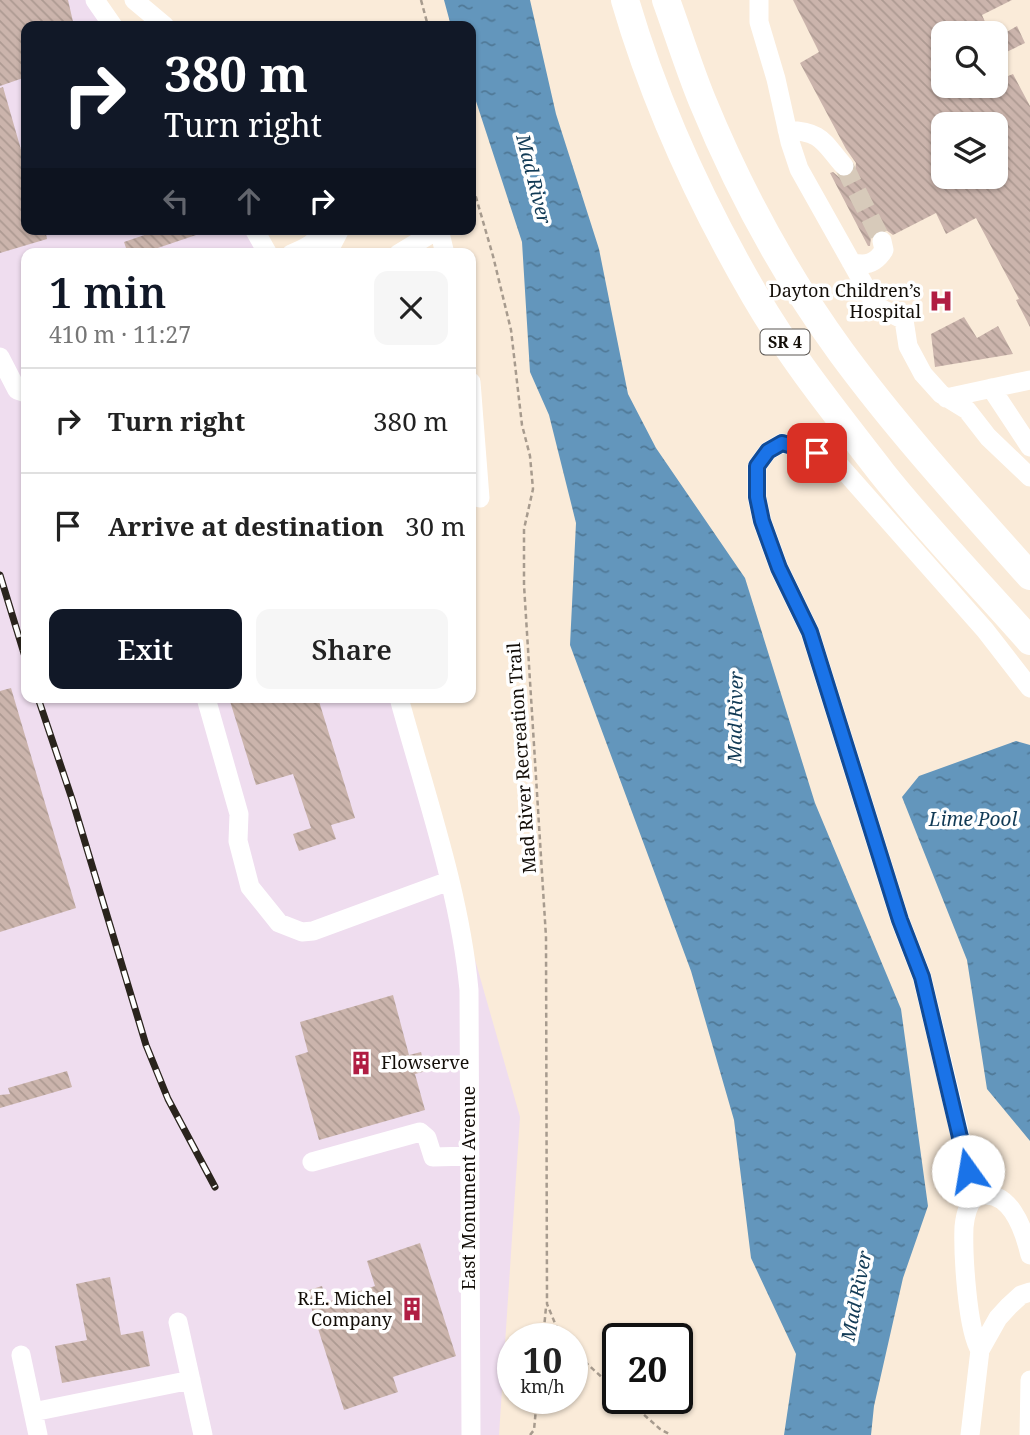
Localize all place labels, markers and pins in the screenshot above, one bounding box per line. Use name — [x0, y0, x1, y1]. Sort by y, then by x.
place label: Dayton Children’s Hospital — [769, 278, 921, 323]
hospital icon: Dayton Children’s Hospital — [927, 287, 955, 315]
pin — [787, 423, 847, 483]
building icon: Flowserve — [347, 1049, 375, 1077]
place label: Flowserve — [381, 1050, 469, 1074]
place label: R.E. Michel Company — [297, 1286, 393, 1331]
building icon: R.E. Michel Company — [398, 1295, 426, 1323]

